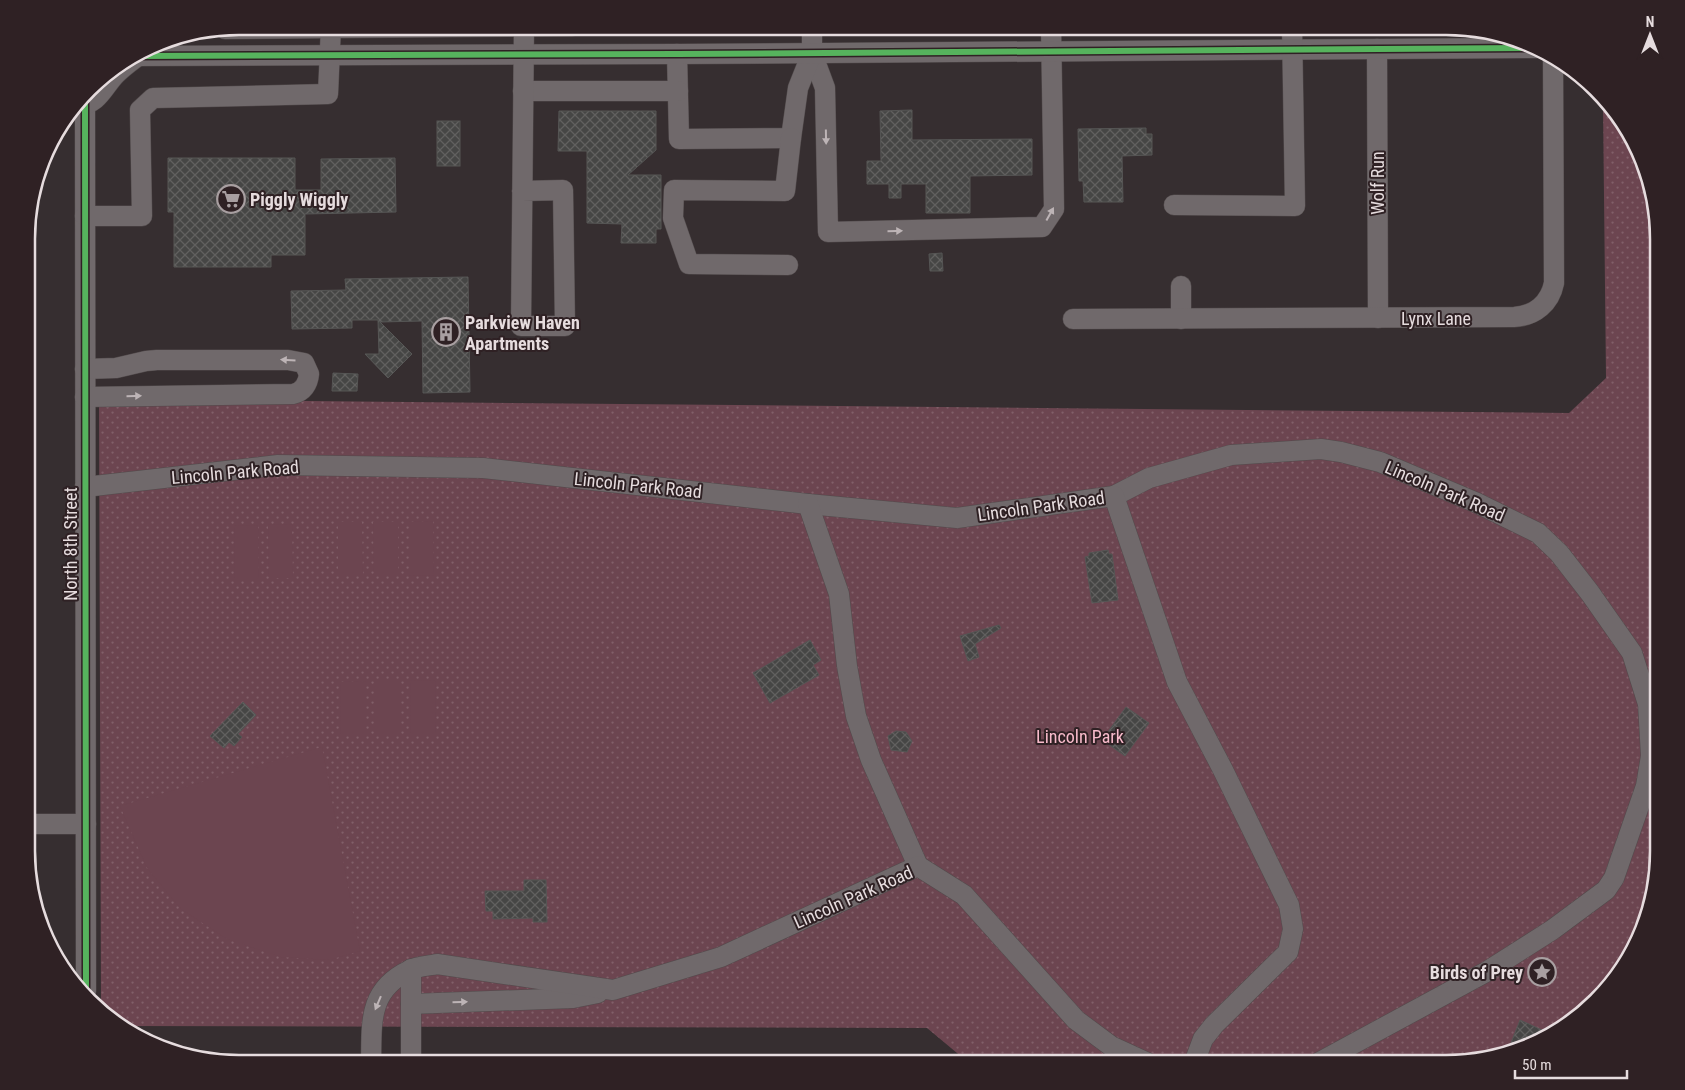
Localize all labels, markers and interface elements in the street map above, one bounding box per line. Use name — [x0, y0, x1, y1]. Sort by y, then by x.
north arrow — [1625, 10, 1675, 60]
text: N — [1646, 14, 1654, 30]
one-way arrow — [822, 129, 830, 145]
street label: Wolf Run — [1367, 151, 1388, 215]
supermarket icon: Piggly Wiggly — [216, 184, 246, 214]
place label: Piggly Wiggly — [250, 189, 348, 210]
one-way arrow — [1046, 206, 1054, 221]
one-way arrow — [888, 226, 904, 234]
street label: Lynx Lane — [1401, 308, 1471, 329]
place label: Parkview Haven Apartments — [465, 312, 580, 354]
building icon: Parkview Haven Apartments — [431, 317, 461, 347]
one-way arrow — [280, 356, 296, 364]
one-way arrow — [126, 392, 142, 400]
street label: Lincoln Park Road — [170, 456, 300, 488]
street label: Lincoln Park Road — [1382, 456, 1508, 526]
street label: Lincoln Park Road — [573, 468, 703, 502]
street label: North 8th Street — [60, 487, 81, 601]
street label: Lincoln Park Road — [976, 487, 1106, 525]
park label: Lincoln Park — [1036, 726, 1124, 747]
street label: Lincoln Park Road — [790, 861, 916, 933]
place icon: Birds of Prey — [1527, 957, 1557, 987]
place label: Birds of Prey — [1430, 962, 1523, 983]
one-way arrow — [373, 996, 381, 1010]
one-way arrow — [452, 998, 468, 1006]
scale bar — [1515, 1048, 1628, 1080]
text: 50 m — [1522, 1056, 1552, 1074]

